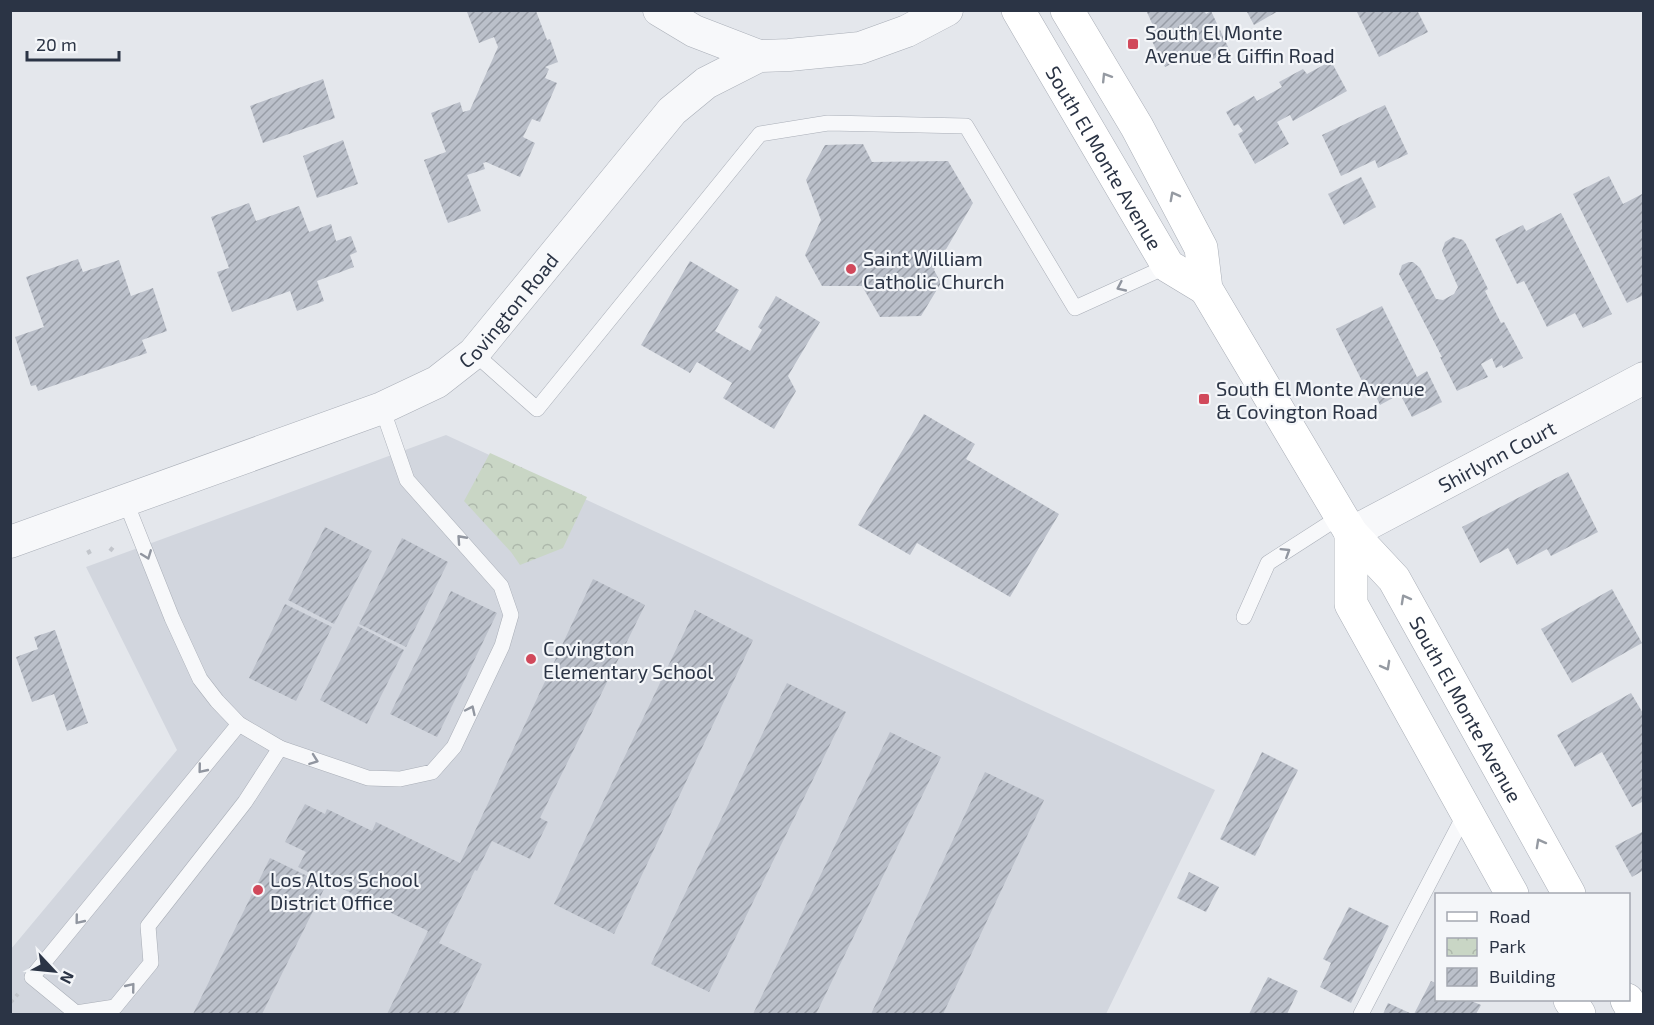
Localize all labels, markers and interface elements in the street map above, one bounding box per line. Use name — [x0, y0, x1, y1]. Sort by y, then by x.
place label: South El Monte Avenue & Giffin Road — [1145, 20, 1335, 67]
scale bar — [27, 24, 118, 62]
text: 20 m — [36, 33, 77, 55]
marker: South El Monte Avenue & Giffin Road — [1126, 37, 1140, 51]
street label: South El Monte Avenue — [1041, 61, 1168, 254]
one-way arrow — [1102, 73, 1113, 84]
one-way arrow — [1170, 192, 1181, 203]
place label: Saint William Catholic Church — [863, 246, 1005, 293]
street label: Covington Road — [454, 248, 563, 373]
marker: Saint William Catholic Church — [844, 262, 858, 276]
one-way arrow — [1117, 280, 1128, 292]
place label: South El Monte Avenue & Covington Road — [1216, 376, 1425, 423]
marker: South El Monte Avenue & Covington Road — [1197, 392, 1211, 406]
street label: Shirlynn Court — [1434, 415, 1560, 497]
one-way arrow — [458, 535, 469, 546]
one-way arrow — [140, 548, 152, 559]
one-way arrow — [1279, 548, 1290, 559]
one-way arrow — [1401, 595, 1412, 605]
street label: South El Monte Avenue — [1405, 612, 1527, 806]
place label: Covington Elementary School — [543, 636, 713, 683]
marker: Covington Elementary School — [524, 652, 538, 666]
one-way arrow — [1379, 660, 1390, 671]
one-way arrow — [464, 706, 476, 717]
one-way arrow — [309, 753, 319, 766]
one-way arrow — [198, 762, 209, 773]
one-way arrow — [1536, 839, 1547, 849]
place label: Los Altos School District Office — [270, 867, 419, 914]
marker: Los Altos School District Office — [251, 883, 265, 897]
legend — [1435, 893, 1630, 1001]
text: Road — [1489, 905, 1530, 927]
one-way arrow — [75, 913, 86, 924]
text: Park — [1489, 935, 1526, 957]
north arrow — [24, 941, 84, 1001]
text: Building — [1489, 965, 1556, 987]
text: N — [57, 968, 79, 987]
one-way arrow — [124, 983, 135, 994]

